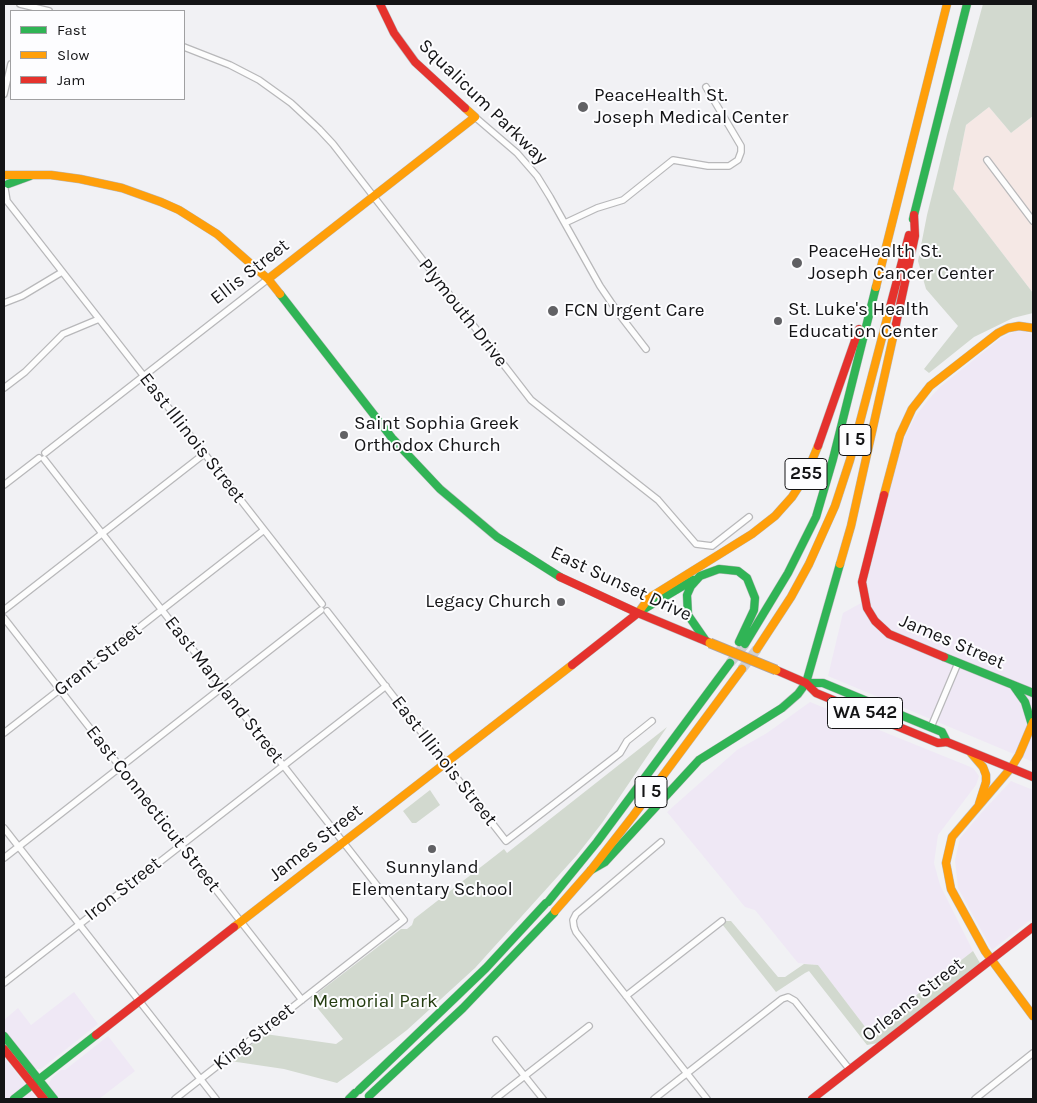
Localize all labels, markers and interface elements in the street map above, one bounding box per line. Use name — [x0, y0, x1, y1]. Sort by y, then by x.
legend — [10, 10, 185, 100]
text: Fast — [57, 21, 86, 39]
street label: Squalicum Parkway — [414, 34, 552, 170]
text: Slow — [57, 46, 89, 64]
text: Jam — [57, 71, 85, 89]
place label: PeaceHealth St. Joseph Medical Center — [594, 85, 788, 129]
marker: PeaceHealth St. Joseph Medical Center — [576, 100, 590, 114]
street label: Ellis Street — [206, 234, 294, 310]
place label: PeaceHealth St. Joseph Cancer Center — [808, 241, 994, 285]
street label: Plymouth Drive — [413, 254, 513, 372]
marker: PeaceHealth St. Joseph Cancer Center — [790, 256, 804, 270]
place label: St. Luke's Health Education Center — [788, 299, 938, 343]
place label: FCN Urgent Care — [564, 300, 704, 322]
marker: FCN Urgent Care — [546, 304, 560, 318]
marker: St. Luke's Health Education Center — [772, 315, 784, 327]
street label: East Illinois Street — [134, 369, 250, 507]
place label: Saint Sophia Greek Orthodox Church — [354, 413, 519, 457]
road number: I 5 — [839, 424, 871, 456]
marker: Saint Sophia Greek Orthodox Church — [338, 429, 350, 441]
road number: 255 — [785, 458, 827, 489]
street label: East Sunset Drive — [547, 541, 695, 627]
place label: Legacy Church — [425, 591, 551, 613]
marker: Legacy Church — [555, 596, 567, 608]
street label: James Street — [896, 610, 1008, 674]
street label: East Maryland Street — [160, 612, 288, 768]
street label: Grant Street — [50, 619, 146, 701]
street label: East Illinois Street — [386, 692, 502, 830]
road number: WA 542 — [828, 698, 902, 728]
street label: East Connecticut Street — [81, 721, 225, 897]
road number: I 5 — [635, 776, 667, 808]
street label: James Street — [265, 799, 367, 887]
marker: Sunnyland Elementary School — [426, 843, 438, 855]
street label: Iron Street — [80, 852, 166, 926]
place label: Sunnyland Elementary School — [351, 857, 513, 901]
street label: Orleans Street — [858, 953, 968, 1047]
park label: Memorial Park — [312, 991, 438, 1013]
street label: King Street — [209, 998, 299, 1076]

